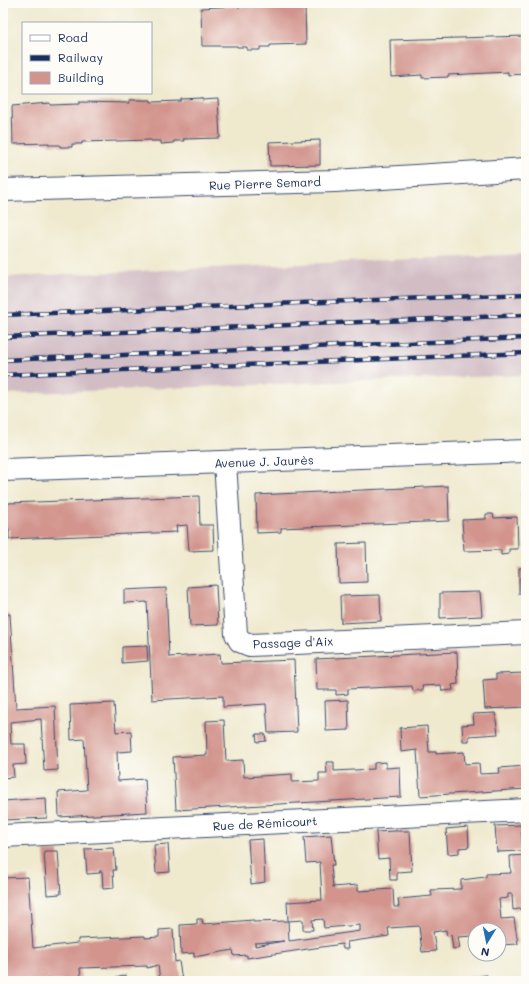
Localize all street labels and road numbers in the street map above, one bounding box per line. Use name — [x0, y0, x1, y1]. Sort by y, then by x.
street label: Rue Pierre Semard — [209, 173, 322, 193]
street label: Avenue J. Jaurès — [214, 451, 314, 471]
street label: Passage d'Aix — [252, 633, 334, 651]
street label: Rue de Rémicourt — [212, 812, 318, 834]

